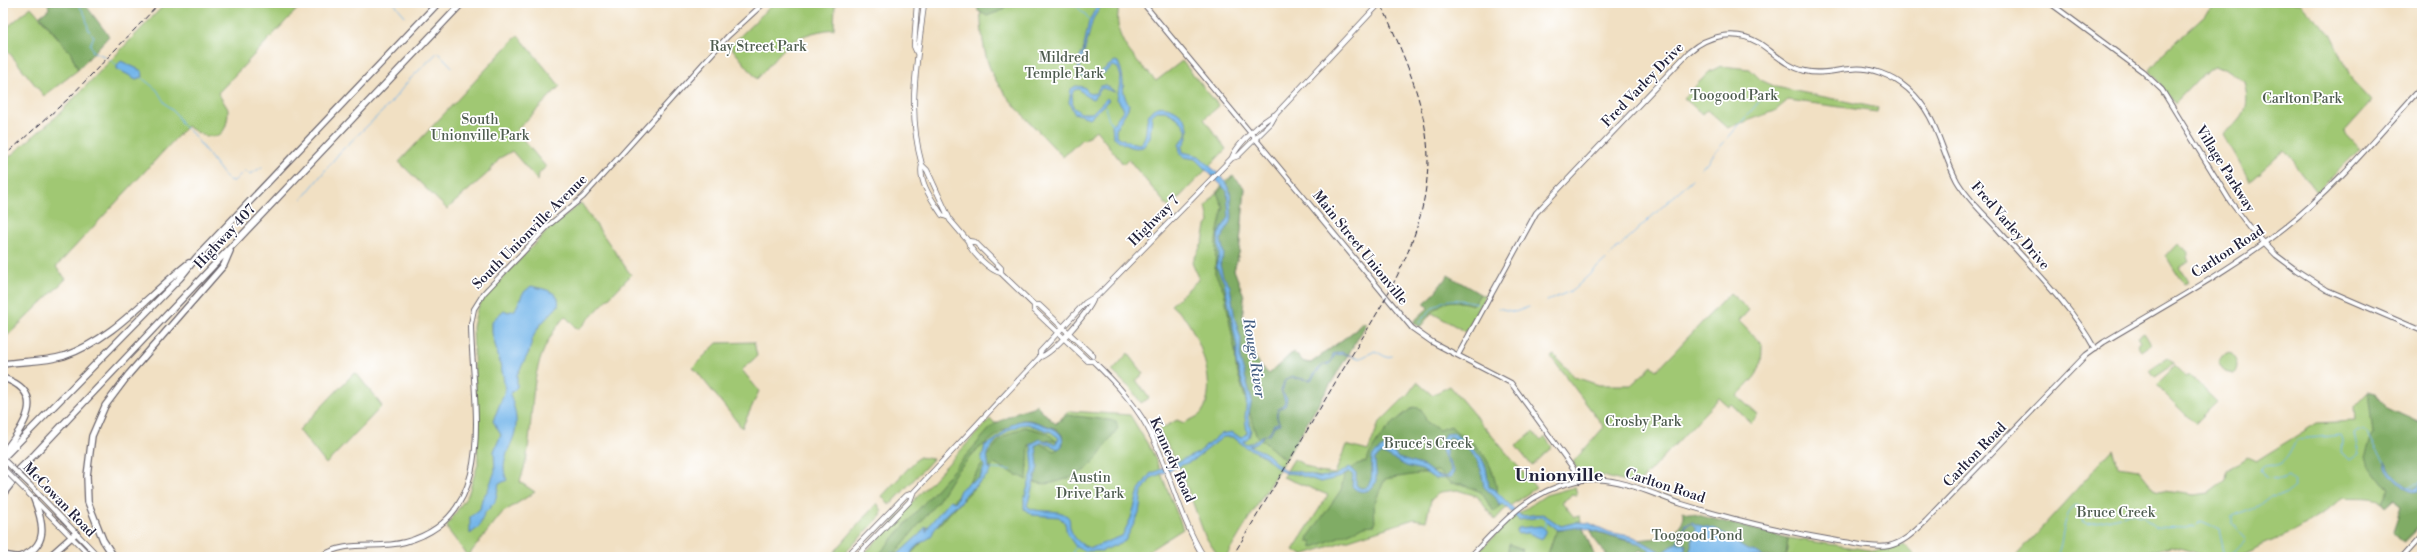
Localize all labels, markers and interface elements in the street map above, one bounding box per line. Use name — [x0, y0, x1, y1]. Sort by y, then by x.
park label: Ray Street Park — [710, 38, 807, 56]
street label: Fred Varley Drive — [1598, 39, 1688, 131]
park label: Mildred Temple Park — [1024, 49, 1104, 83]
park label: Toogood Park — [1690, 87, 1778, 105]
park label: Carlton Park — [2262, 90, 2343, 108]
park label: South Unionville Park — [431, 111, 530, 145]
street label: Village Parkway — [2191, 121, 2259, 216]
street label: South Unionville Avenue — [469, 171, 591, 293]
street label: Fred Varley Drive — [1967, 178, 2053, 274]
street label: Main Street Unionville — [1308, 187, 1412, 309]
street label: Highway 7 — [1125, 192, 1183, 250]
street label: Highway 407 — [190, 201, 260, 273]
street label: Carlton Road — [2188, 222, 2268, 282]
water label: Rouge River — [1238, 316, 1270, 400]
park label: Crosby Park — [1605, 413, 1682, 431]
street label: Kennedy Road — [1145, 415, 1199, 505]
street label: Carlton Road — [1940, 419, 2010, 491]
park label: Bruce’s Creek — [1383, 435, 1473, 453]
street label: McCowan Road — [19, 459, 99, 541]
district label: Unionville — [1515, 464, 1604, 487]
street label: Carlton Road — [1623, 465, 1707, 507]
park label: Austin Drive Park — [1056, 469, 1125, 503]
park label: Bruce Creek — [2076, 504, 2156, 522]
park label: Toogood Pond — [1652, 527, 1743, 545]

